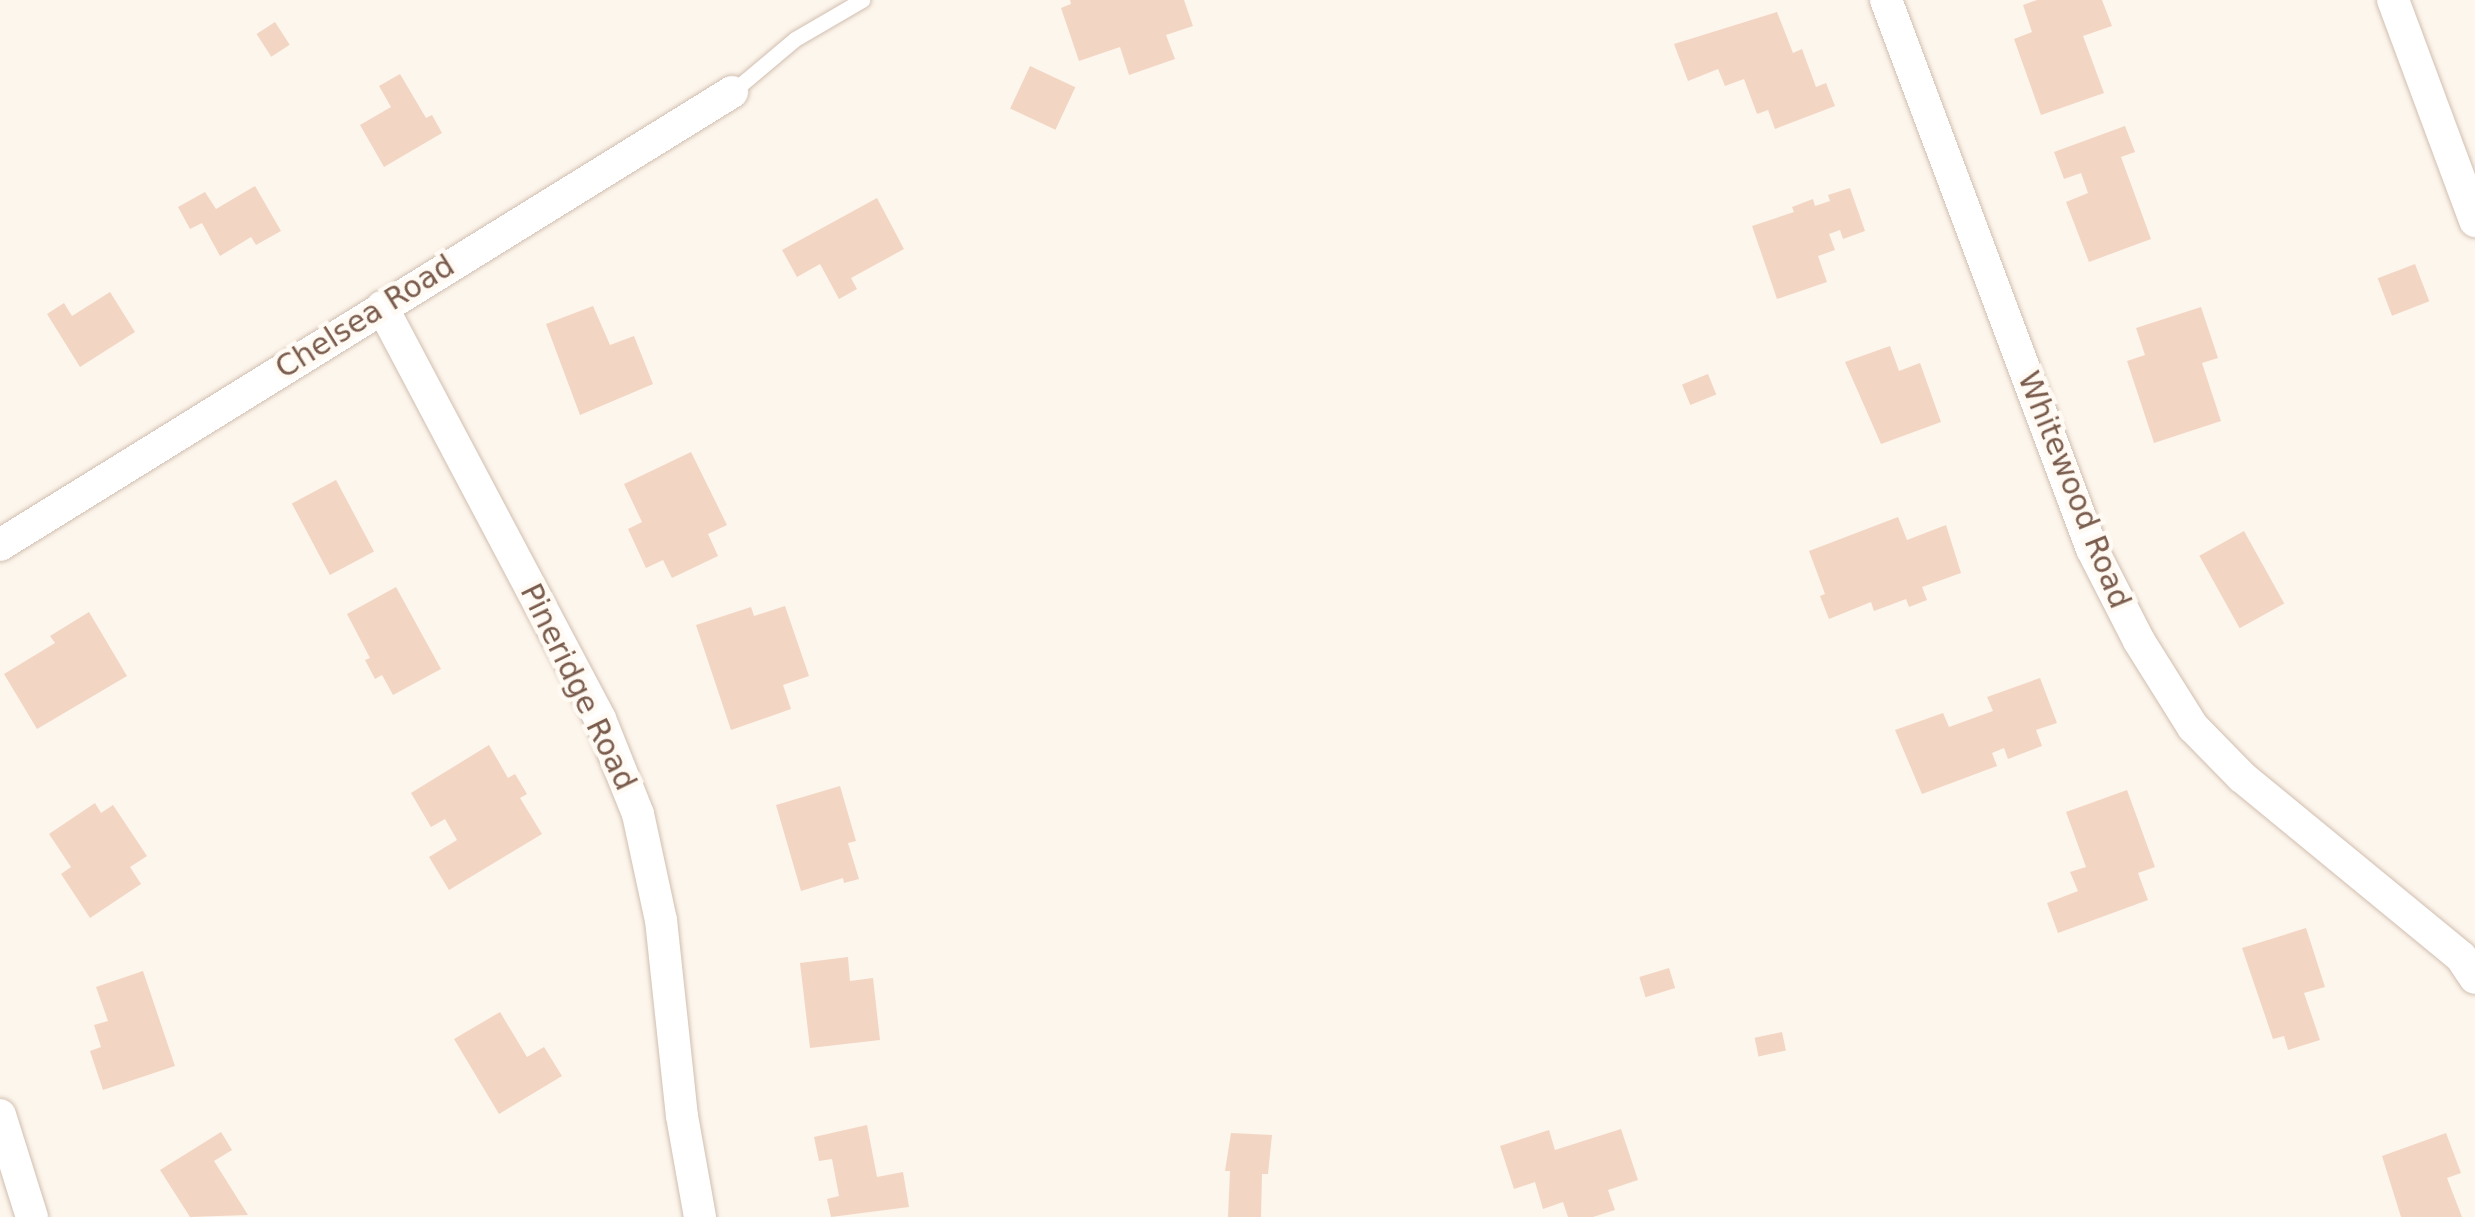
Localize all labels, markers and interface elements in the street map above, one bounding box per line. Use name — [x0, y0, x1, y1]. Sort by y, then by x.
street label: Chelsea Road — [269, 248, 461, 386]
street label: Whitewood Road — [2010, 366, 2138, 614]
street label: Pineridge Road — [512, 578, 644, 796]

